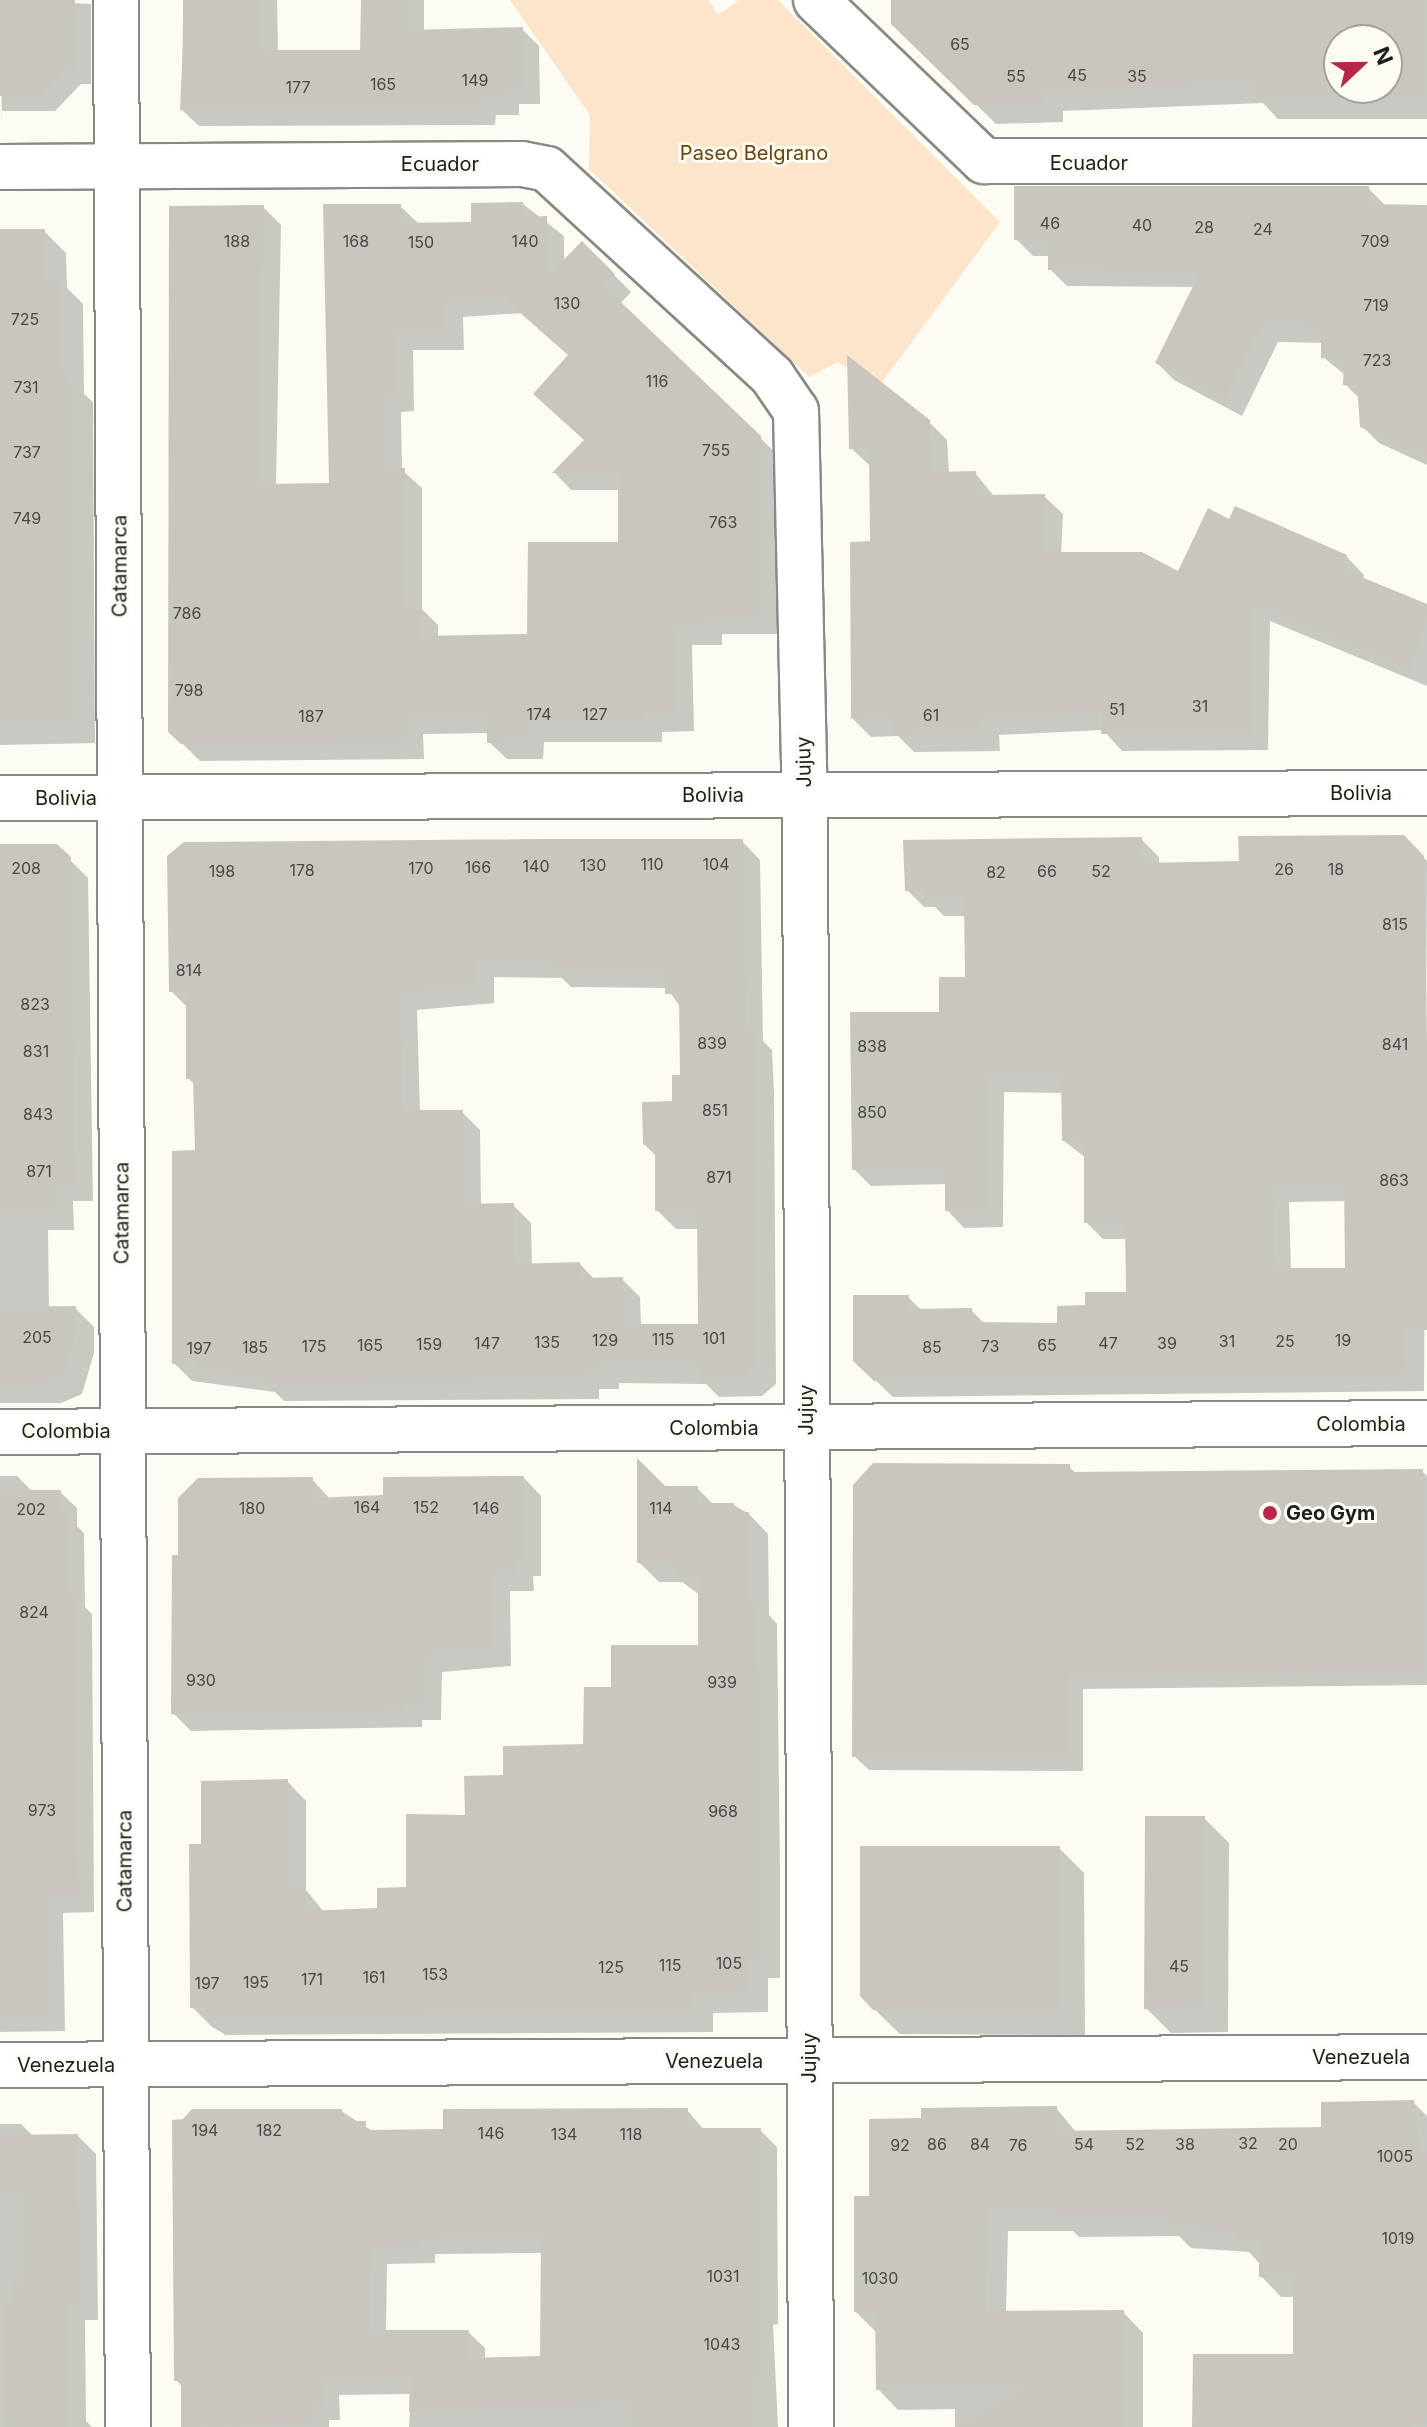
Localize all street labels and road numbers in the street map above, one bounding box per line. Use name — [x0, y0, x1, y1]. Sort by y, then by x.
street label: Ecuador — [1050, 151, 1128, 175]
street label: Ecuador — [401, 152, 479, 176]
street label: Catamarca — [108, 515, 132, 617]
street label: Jujuy — [792, 736, 816, 788]
street label: Bolivia — [1330, 781, 1392, 805]
street label: Bolivia — [682, 783, 744, 807]
street label: Bolivia — [35, 786, 97, 810]
street label: Catamarca — [110, 1162, 134, 1264]
street label: Jujuy — [794, 1384, 818, 1436]
street label: Colombia — [1316, 1412, 1406, 1436]
street label: Colombia — [669, 1416, 759, 1440]
street label: Colombia — [21, 1419, 111, 1443]
street label: Catamarca — [113, 1810, 137, 1912]
street label: Jujuy — [797, 2032, 821, 2084]
street label: Venezuela — [1312, 2045, 1410, 2069]
street label: Venezuela — [665, 2049, 763, 2073]
street label: Venezuela — [17, 2053, 115, 2077]

